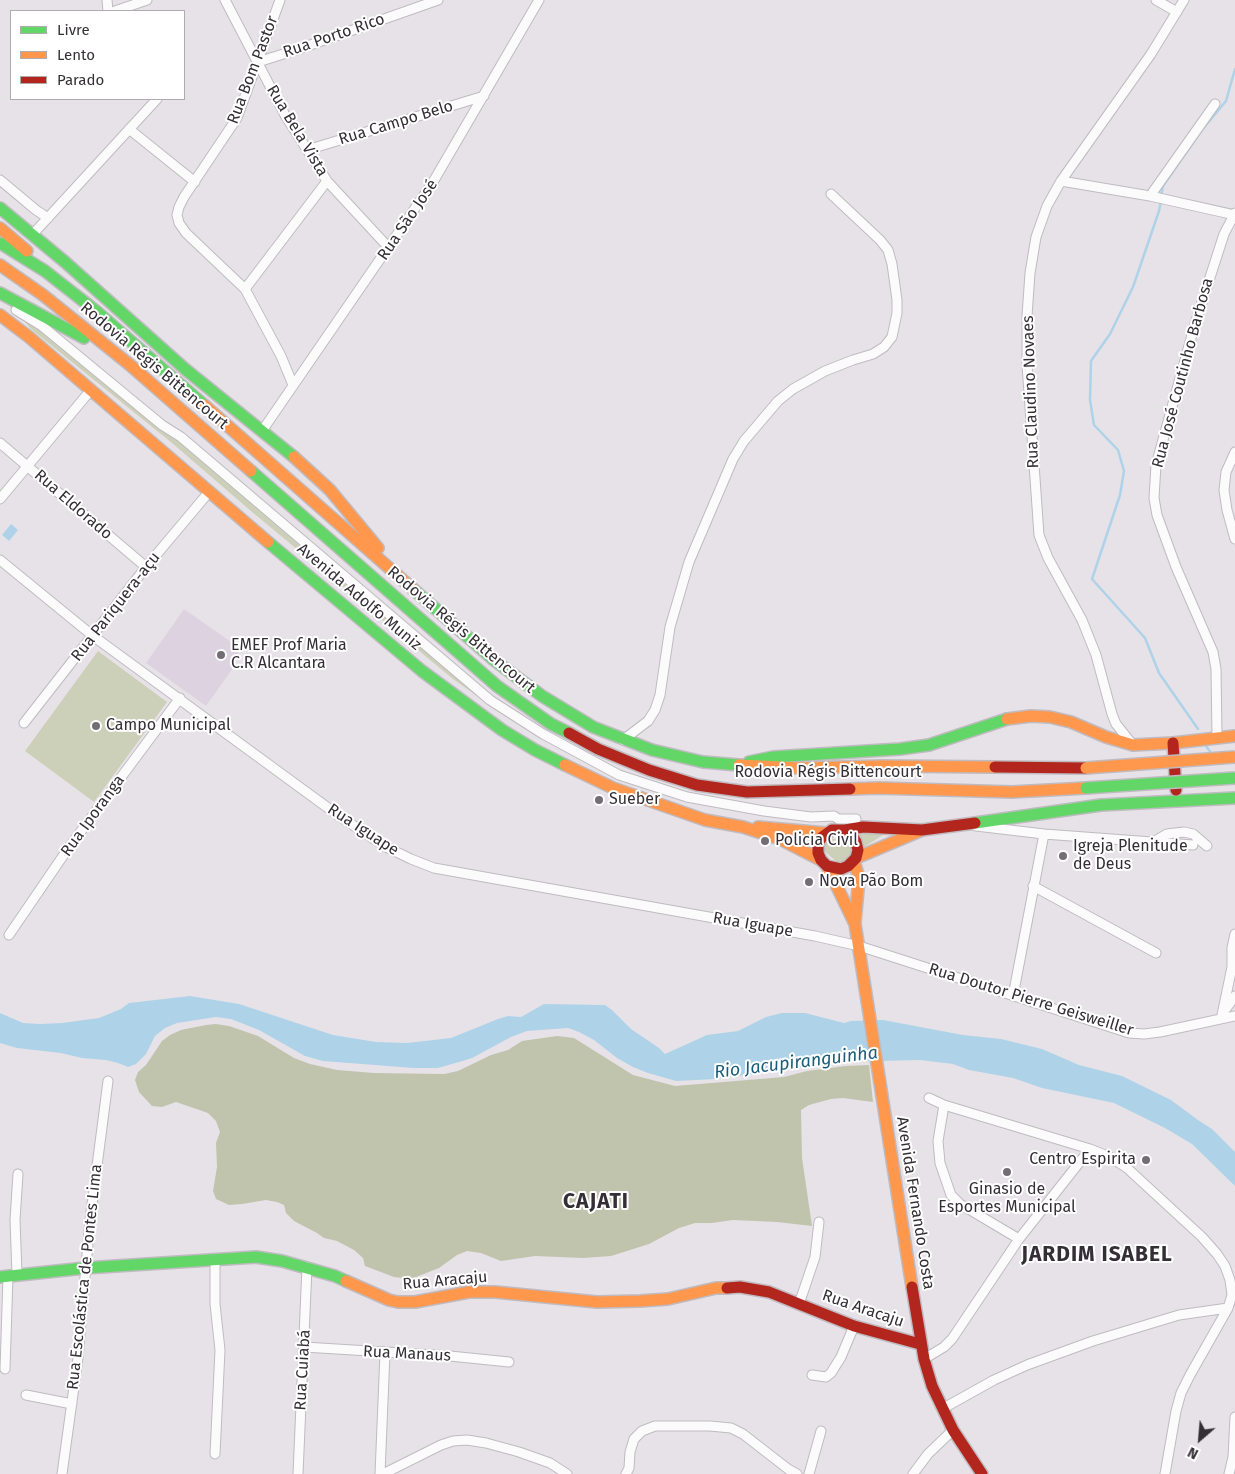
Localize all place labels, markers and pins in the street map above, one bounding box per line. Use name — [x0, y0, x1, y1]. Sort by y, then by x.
place label: EMEF Prof Maria C.R Alcantara — [231, 636, 347, 674]
marker: EMEF Prof Maria C.R Alcantara — [215, 649, 227, 661]
place label: Campo Municipal — [106, 716, 231, 736]
marker: Campo Municipal — [90, 720, 102, 732]
place label: Sueber — [609, 790, 660, 810]
marker: Sueber — [593, 794, 605, 806]
place label: Policia Civil — [775, 831, 858, 851]
marker: Policia Civil — [759, 835, 771, 847]
place label: Igreja Plenitude de Deus — [1073, 837, 1188, 875]
marker: Igreja Plenitude de Deus — [1057, 850, 1069, 862]
place label: Nova Pão Bom — [819, 872, 923, 892]
marker: Nova Pão Bom — [803, 876, 815, 888]
place label: Centro Espirita — [1029, 1150, 1136, 1170]
marker: Centro Espirita — [1140, 1154, 1152, 1166]
marker: Ginasio de Esportes Municipal — [1001, 1166, 1013, 1178]
place label: Ginasio de Esportes Municipal — [938, 1180, 1076, 1218]

